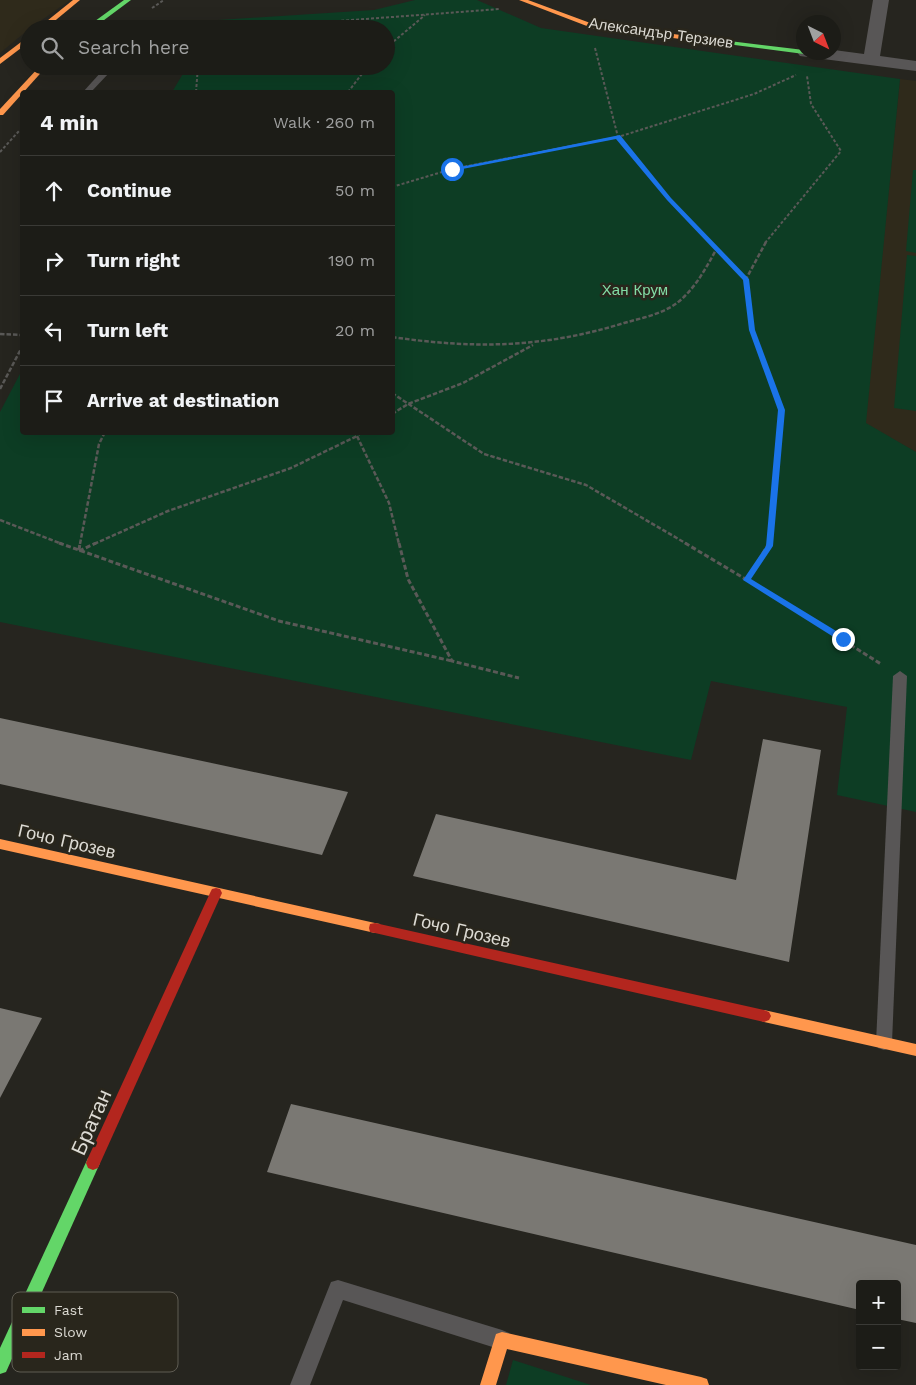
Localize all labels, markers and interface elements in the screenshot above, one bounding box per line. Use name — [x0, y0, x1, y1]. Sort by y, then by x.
street label: Александър Терзиев — [588, 14, 734, 52]
north arrow — [796, 15, 841, 60]
search box — [20, 20, 395, 75]
icon: search — [38, 34, 66, 62]
text: Search here — [78, 36, 189, 59]
text: 4 min — [40, 110, 98, 135]
text: Walk · 260 m — [273, 113, 375, 132]
route start — [441, 158, 464, 181]
icon: ahead — [40, 177, 68, 205]
text: Continue — [87, 179, 171, 202]
text: 50 m — [335, 181, 375, 200]
icon: right — [40, 247, 68, 275]
text: Turn right — [87, 249, 180, 272]
text: 190 m — [328, 251, 375, 270]
park label: Хан Крум — [602, 281, 668, 299]
icon: left — [40, 317, 68, 345]
text: Turn left — [87, 319, 168, 342]
text: 20 m — [335, 321, 375, 340]
icon: arrive — [40, 387, 68, 415]
text: Arrive at destination — [87, 389, 279, 412]
route end — [832, 628, 855, 651]
street label: Гочо Грозев — [16, 820, 118, 862]
street label: Гочо Грозев — [411, 909, 513, 951]
street label: Братан — [65, 1085, 117, 1159]
map controls — [856, 1280, 901, 1370]
button: + — [856, 1280, 901, 1325]
legend — [12, 1292, 178, 1372]
text: Fast — [54, 1302, 83, 1318]
text: Slow — [54, 1324, 87, 1340]
button: − — [856, 1325, 901, 1370]
text: Jam — [54, 1347, 83, 1363]

